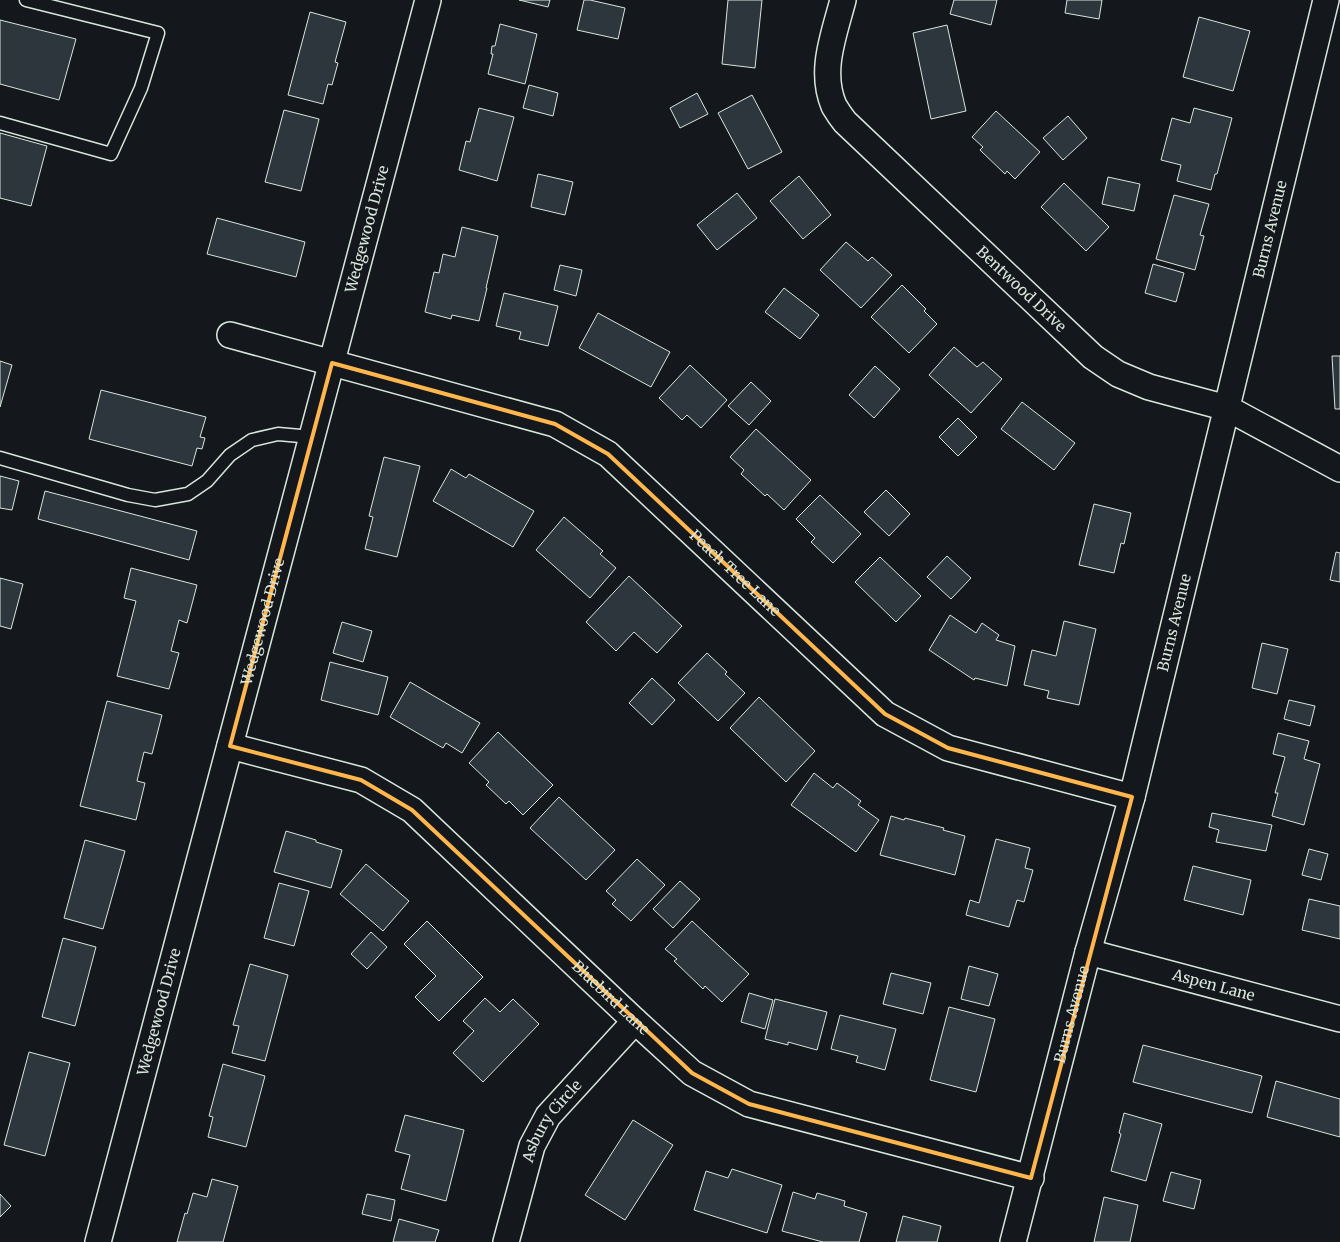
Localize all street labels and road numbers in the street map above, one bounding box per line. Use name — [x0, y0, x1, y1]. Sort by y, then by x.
street label: Wedgewood Drive — [340, 163, 393, 296]
street label: Burns Avenue — [1249, 178, 1291, 280]
street label: Bentwood Drive — [973, 242, 1071, 336]
street label: Peach Tree Lane — [686, 525, 785, 620]
street label: Wedgewood Drive — [236, 556, 288, 688]
street label: Burns Avenue — [1153, 572, 1195, 673]
street label: Wedgewood Drive — [132, 946, 185, 1078]
street label: Bluebird Lane — [568, 956, 654, 1039]
street label: Burns Avenue — [1050, 964, 1093, 1065]
street label: Aspen Lane — [1170, 965, 1257, 1005]
street label: Asbury Circle — [518, 1075, 586, 1165]

